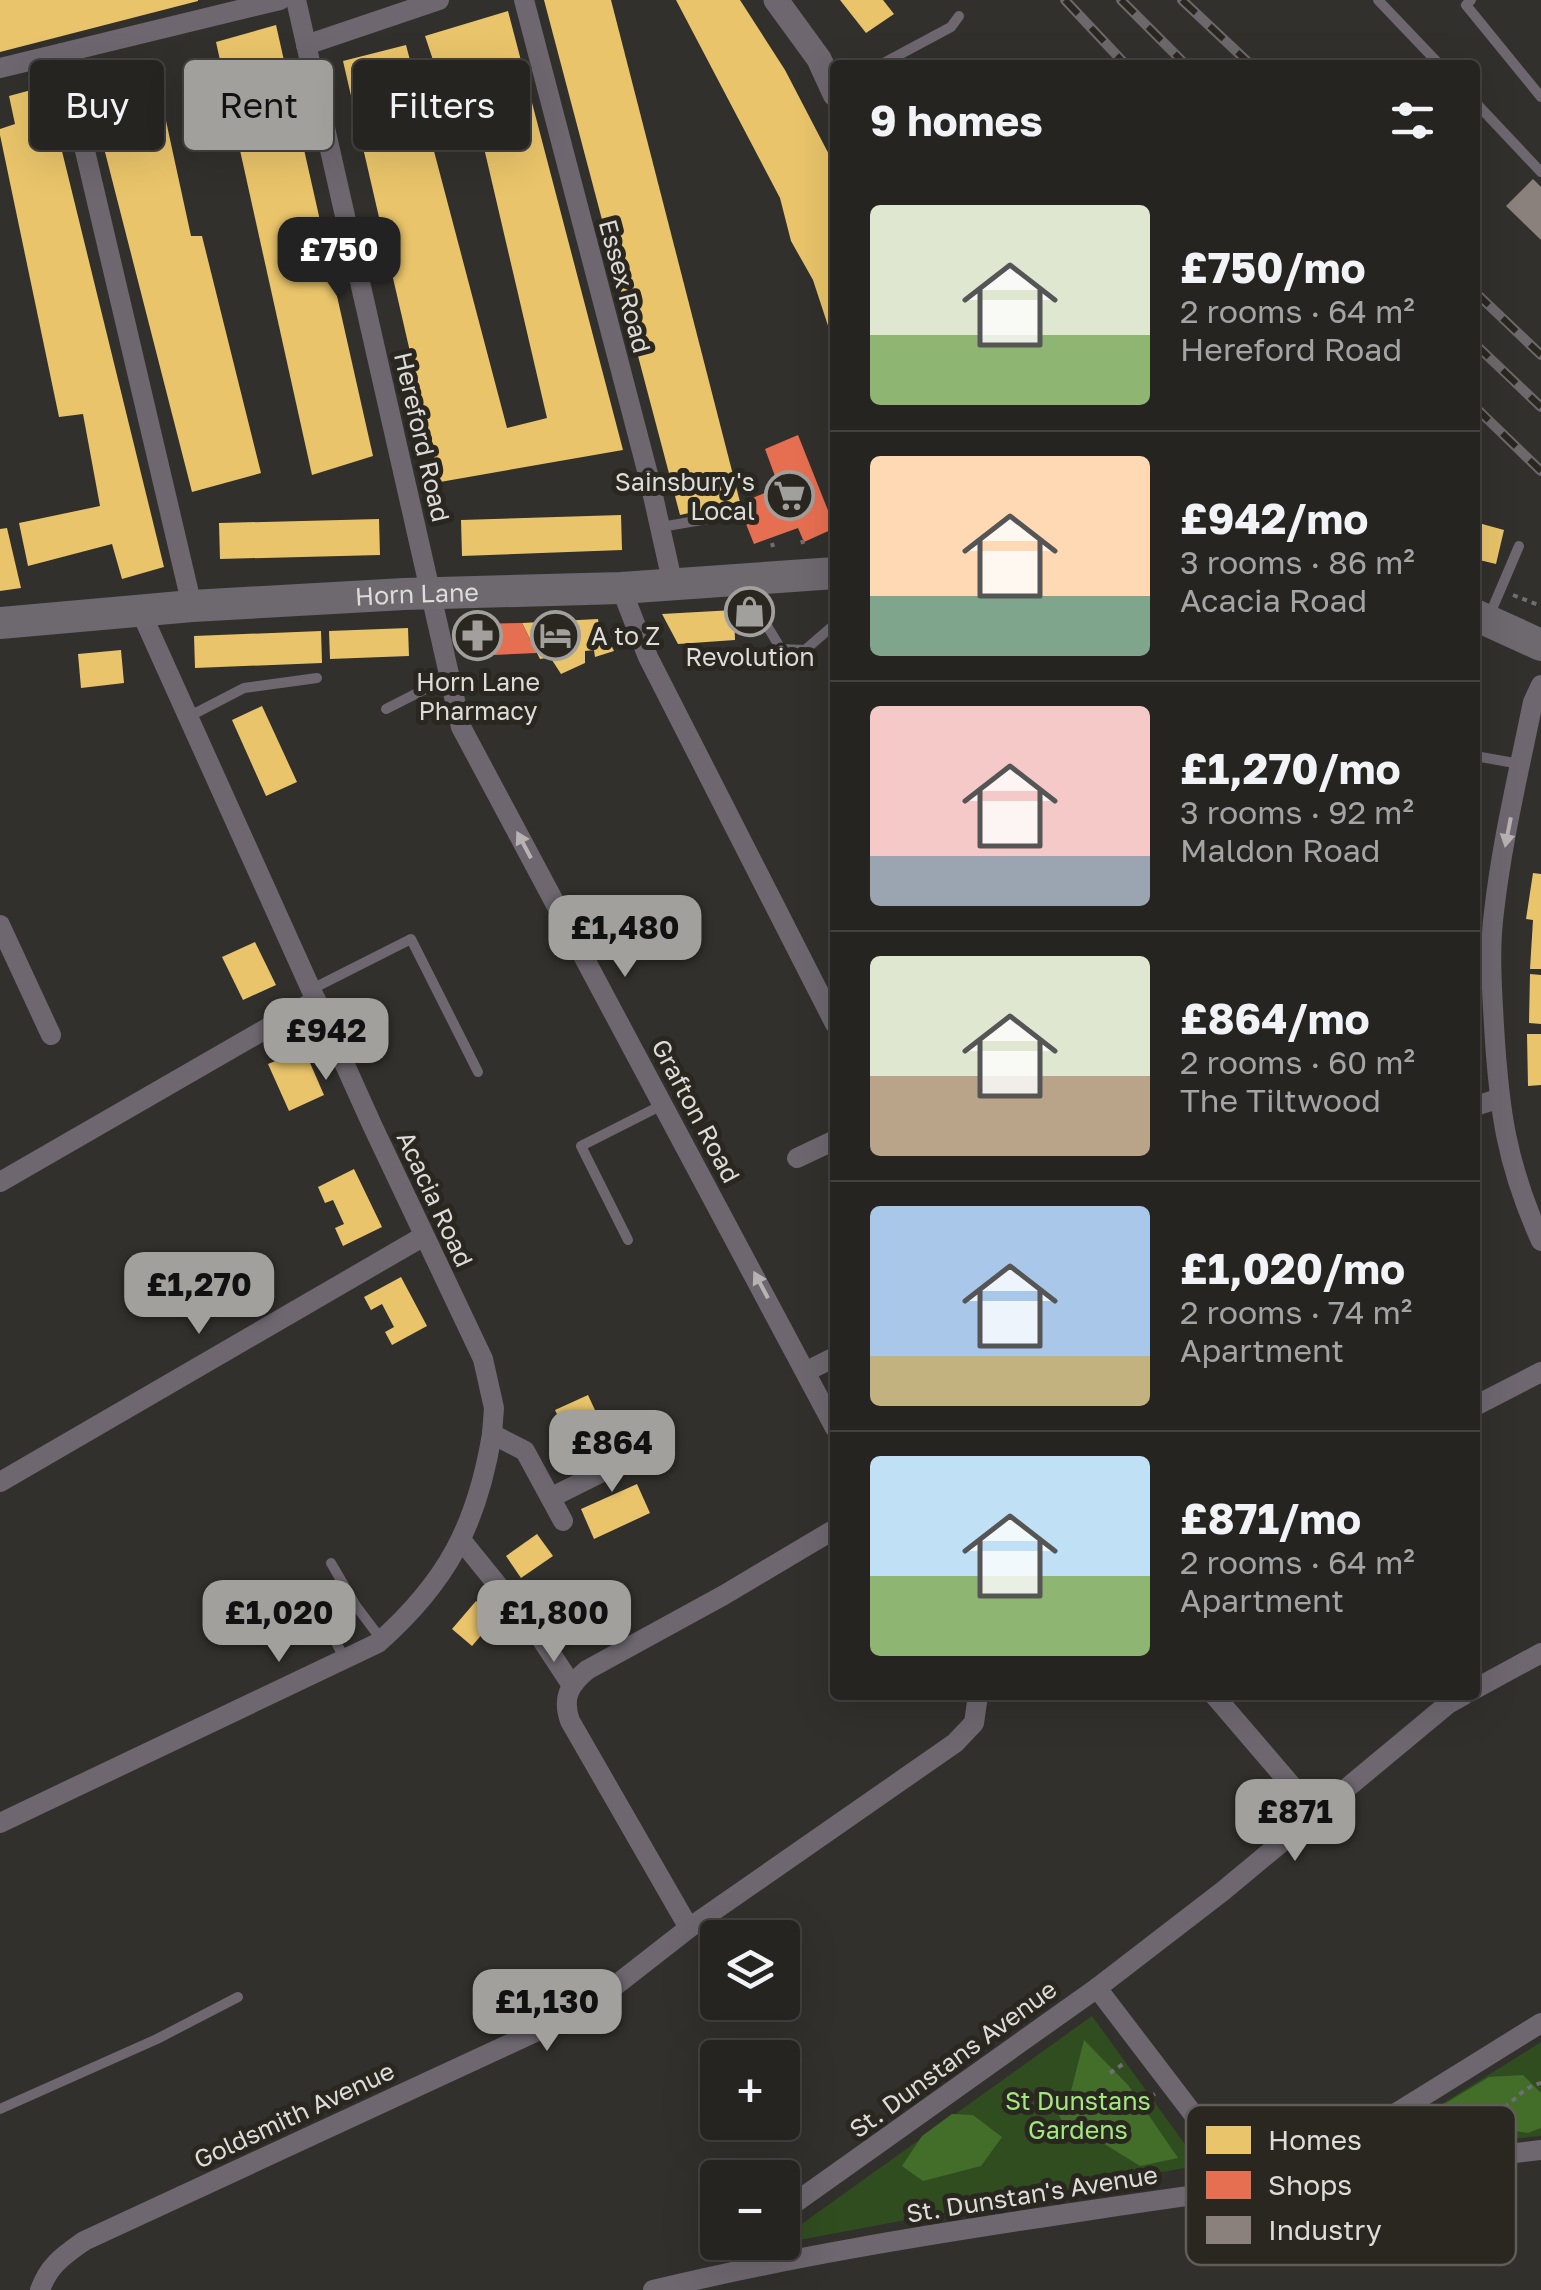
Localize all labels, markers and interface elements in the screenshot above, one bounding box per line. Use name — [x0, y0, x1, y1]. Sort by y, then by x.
chip: Buy — [30, 60, 164, 150]
chip: Rent — [184, 60, 333, 150]
chip: Filters — [353, 60, 530, 150]
icon: filters — [1385, 93, 1440, 148]
text: 9 homes — [870, 95, 1043, 145]
street label: Essex Road — [593, 216, 658, 356]
pin: £750 — [280, 217, 398, 302]
text: £750 — [300, 230, 378, 268]
text: £750/mo — [1180, 242, 1366, 292]
icon: home — [950, 245, 1070, 365]
text: 2 rooms · 64 m² — [1180, 292, 1415, 330]
text: Hereford Road — [1180, 330, 1402, 368]
street label: Hereford Road — [388, 349, 457, 525]
place label: Sainsbury's Local — [615, 466, 755, 526]
supermarket icon: Sainsbury's Local — [764, 470, 816, 522]
text: £942/mo — [1180, 493, 1368, 543]
icon: home — [950, 496, 1070, 616]
text: 3 rooms · 86 m² — [1180, 543, 1415, 581]
street label: Horn Lane — [354, 576, 479, 612]
text: Acacia Road — [1180, 581, 1367, 619]
shop icon: Revolution — [724, 585, 776, 637]
pharmacy icon: Horn Lane Pharmacy — [452, 610, 504, 662]
hotel icon: A to Z — [530, 610, 582, 662]
place label: A to Z — [591, 620, 660, 651]
place label: Revolution — [685, 641, 815, 672]
place label: Horn Lane Pharmacy — [416, 666, 540, 726]
text: £1,270/mo — [1180, 743, 1401, 793]
icon: home — [950, 746, 1070, 866]
text: 3 rooms · 92 m² — [1180, 793, 1414, 831]
one-way arrow — [1499, 816, 1515, 847]
one-way arrow — [516, 830, 533, 859]
text: Maldon Road — [1180, 831, 1380, 869]
pin: £1,480 — [544, 895, 706, 980]
text: £1,480 — [570, 908, 680, 946]
text: £864/mo — [1180, 993, 1370, 1043]
icon: home — [950, 996, 1070, 1116]
pin: £942 — [267, 998, 385, 1083]
text: £942 — [286, 1011, 366, 1049]
street label: Grafton Road — [646, 1034, 747, 1188]
text: 2 rooms · 60 m² — [1180, 1043, 1415, 1081]
text: The Tiltwood — [1180, 1081, 1381, 1119]
street label: Acacia Road — [391, 1126, 480, 1272]
text: £1,020/mo — [1180, 1243, 1405, 1293]
icon: home — [950, 1246, 1070, 1366]
pin: £1,270 — [118, 1252, 280, 1337]
text: £1,270 — [146, 1265, 252, 1303]
one-way arrow — [752, 1271, 769, 1300]
text: 2 rooms · 74 m² — [1180, 1293, 1412, 1331]
text: Apartment — [1180, 1331, 1344, 1369]
pin: £864 — [553, 1410, 671, 1495]
text: £864 — [571, 1423, 653, 1461]
text: £871/mo — [1180, 1493, 1361, 1543]
icon: home — [950, 1496, 1070, 1616]
text: 2 rooms · 64 m² — [1180, 1543, 1415, 1581]
pin: £1,020 — [198, 1580, 360, 1665]
pin: £1,800 — [473, 1580, 635, 1665]
text: Apartment — [1180, 1581, 1344, 1619]
text: £1,020 — [225, 1593, 333, 1631]
text: £1,800 — [499, 1593, 609, 1631]
pin: £871 — [1236, 1779, 1354, 1864]
text: £871 — [1257, 1792, 1333, 1830]
map controls — [700, 1920, 800, 2260]
button: layers — [700, 1920, 800, 2020]
pin: £1,130 — [466, 1969, 628, 2054]
street label: St. Dunstans Avenue — [843, 1973, 1062, 2144]
text: £1,130 — [495, 1982, 599, 2020]
button: + — [700, 2040, 800, 2140]
street label: Goldsmith Avenue — [189, 2054, 399, 2175]
park label: St Dunstans Gardens — [1005, 2085, 1151, 2145]
legend — [1186, 2105, 1516, 2265]
text: Homes — [1268, 2123, 1362, 2156]
street label: St. Dunstan's Avenue — [904, 2158, 1160, 2229]
button: − — [700, 2160, 800, 2260]
text: Shops — [1268, 2168, 1352, 2201]
text: Industry — [1268, 2213, 1382, 2246]

